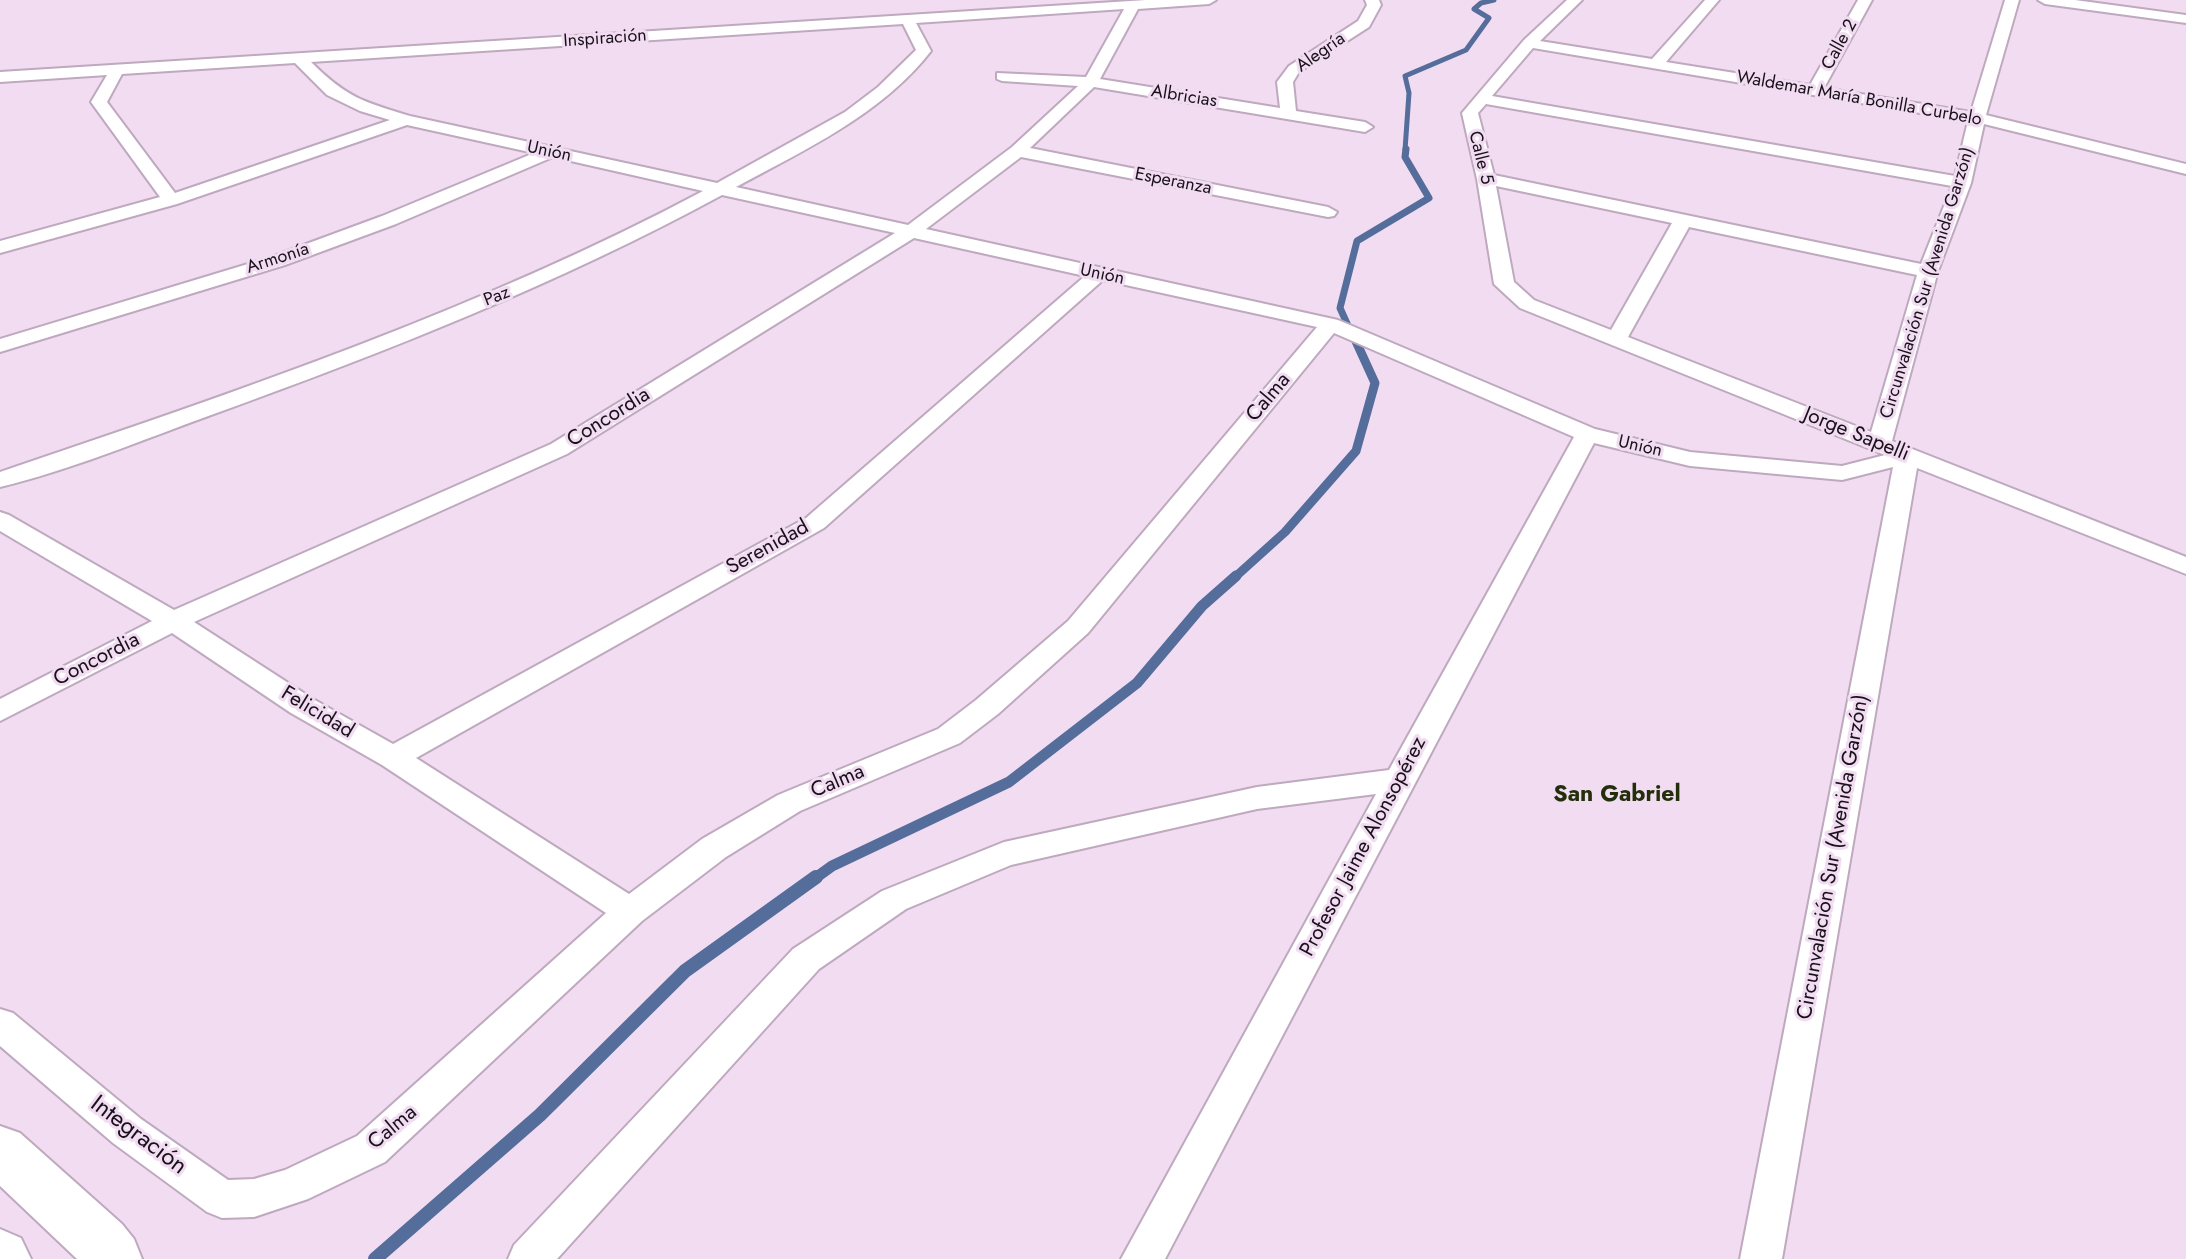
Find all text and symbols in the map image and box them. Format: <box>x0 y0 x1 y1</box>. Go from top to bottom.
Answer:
street label: Calle 2 <box>1817 16 1863 74</box>
street label: Inspiración <box>563 25 647 53</box>
street label: Alegría <box>1292 28 1350 78</box>
street label: Waldemar María Bonilla Curbelo <box>1735 67 1983 131</box>
street label: Albricias <box>1150 81 1218 113</box>
street label: Calle 5 <box>1463 129 1497 187</box>
street label: Unión <box>525 137 573 167</box>
street label: Circunvalación Sur (Avenida Garzón) <box>1876 145 1980 421</box>
street label: Esperanza <box>1133 164 1213 200</box>
street label: Armonía <box>244 239 312 279</box>
street label: Unión <box>1078 260 1126 290</box>
street label: Paz <box>481 282 513 312</box>
street label: Calma <box>1241 369 1297 427</box>
street label: Concordia <box>563 383 655 453</box>
street label: Jorge Sapelli <box>1799 402 1913 468</box>
street label: Unión <box>1616 431 1664 463</box>
street label: Serenidad <box>722 515 814 581</box>
street label: Concordia <box>50 628 144 692</box>
street label: Felicidad <box>276 681 358 745</box>
street label: Circunvalación Sur (Avenida Garzón) <box>1793 692 1875 1022</box>
street label: Profesor Jaime Alonsopérez <box>1295 733 1433 961</box>
street label: Calma <box>807 760 869 804</box>
district label: San Gabriel <box>1553 781 1681 809</box>
street label: Integración <box>84 1090 192 1182</box>
street label: Calma <box>364 1100 422 1156</box>

